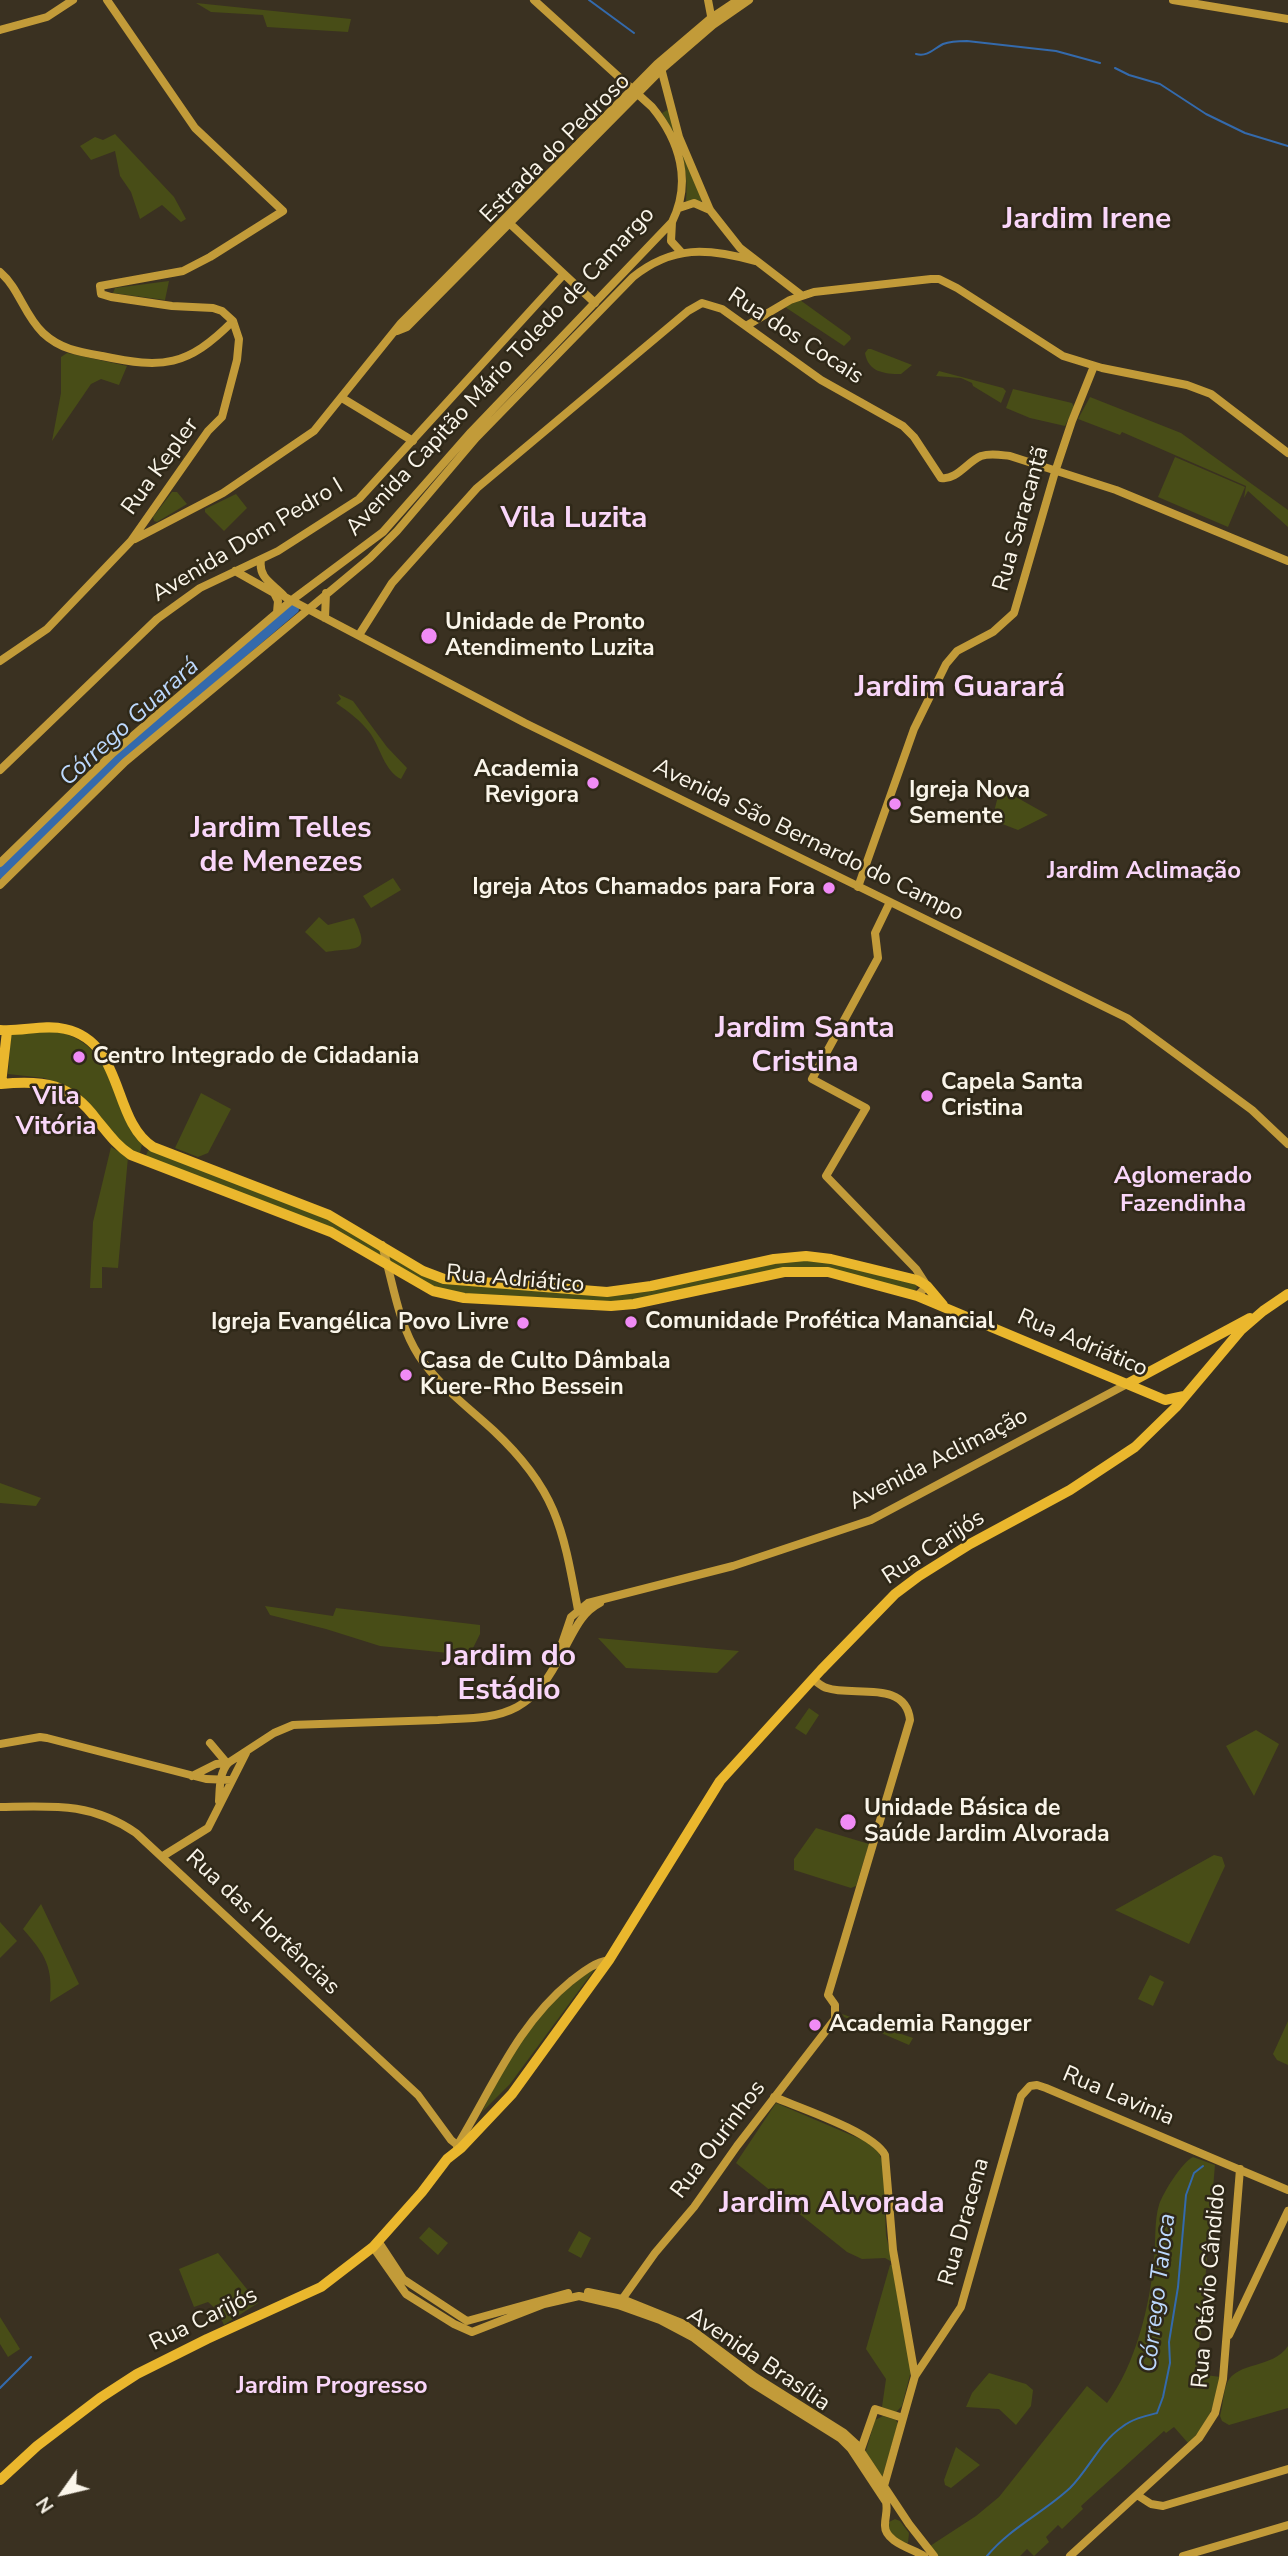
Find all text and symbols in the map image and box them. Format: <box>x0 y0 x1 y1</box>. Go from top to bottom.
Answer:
street label: Estrada do Pedroso <box>475 68 637 230</box>
street label: Avenida Capitão Mário Toledo de Camargo <box>341 202 661 542</box>
district label: Jardim Irene <box>1003 203 1171 239</box>
street label: Rua dos Cocais <box>722 283 868 391</box>
street label: Rua Kepler <box>117 413 205 521</box>
street label: Rua Saracantã <box>988 444 1056 594</box>
street label: Avenida Dom Pedro I <box>148 473 348 609</box>
district label: Vila Luzita <box>501 502 647 538</box>
place label: Unidade de Pronto Atendimento Luzita <box>445 609 655 663</box>
marker: Unidade de Pronto Atendimento Luzita <box>419 626 439 646</box>
water label: Córrego Guarará <box>54 653 206 793</box>
district label: Jardim Guarará <box>855 671 1065 707</box>
street label: Avenida São Bernardo do Campo <box>648 754 968 928</box>
place label: Academia Revigora <box>474 756 579 810</box>
marker: Academia Revigora <box>585 775 601 791</box>
place label: Igreja Nova Semente <box>909 777 1030 831</box>
marker: Igreja Nova Semente <box>887 796 903 812</box>
district label: Jardim Telles de Menezes <box>190 812 372 882</box>
district label: Jardim Aclimação <box>1047 858 1241 886</box>
place label: Igreja Atos Chamados para Fora <box>472 874 815 902</box>
marker: Igreja Atos Chamados para Fora <box>821 880 837 896</box>
district label: Jardim Santa Cristina <box>715 1012 895 1082</box>
place label: Centro Integrado de Cidadania <box>93 1043 419 1071</box>
marker: Centro Integrado de Cidadania <box>71 1049 87 1065</box>
place label: Capela Santa Cristina <box>941 1069 1083 1123</box>
district label: Vila Vitória <box>15 1082 97 1144</box>
marker: Capela Santa Cristina <box>919 1088 935 1104</box>
district label: Aglomerado Fazendinha <box>1114 1163 1252 1219</box>
street label: Rua Adriático <box>445 1260 585 1300</box>
street label: Rua Adriático <box>1013 1304 1151 1384</box>
place label: Comunidade Profética Manancial <box>645 1308 995 1336</box>
place label: Igreja Evangélica Povo Livre <box>211 1309 509 1337</box>
marker: Comunidade Profética Manancial <box>623 1314 639 1330</box>
marker: Igreja Evangélica Povo Livre <box>515 1315 531 1331</box>
place label: Casa de Culto Dâmbala Kuere-Rho Bessein <box>420 1348 671 1402</box>
marker: Casa de Culto Dâmbala Kuere-Rho Bessein <box>398 1367 414 1383</box>
street label: Avenida Aclimação <box>845 1403 1033 1517</box>
street label: Rua Carijós <box>878 1505 990 1591</box>
district label: Jardim do Estádio <box>442 1640 576 1710</box>
place label: Unidade Básica de Saúde Jardim Alvorada <box>864 1795 1110 1849</box>
marker: Unidade Básica de Saúde Jardim Alvorada <box>838 1812 858 1832</box>
street label: Rua das Hortências <box>179 1845 345 2001</box>
place label: Academia Rangger <box>829 2011 1031 2039</box>
marker: Academia Rangger <box>807 2017 823 2033</box>
street label: Rua Lavinia <box>1058 2061 1178 2133</box>
street label: Rua Ourinhos <box>666 2076 772 2204</box>
street label: Rua Dracena <box>934 2155 996 2289</box>
street label: Rua Otávio Cândido <box>1187 2183 1233 2389</box>
district label: Jardim Alvorada <box>719 2187 945 2223</box>
water label: Córrego Taioca <box>1135 2212 1183 2374</box>
street label: Rua Carijós <box>146 2282 262 2358</box>
street label: Avenida Brasília <box>681 2302 835 2418</box>
district label: Jardim Progresso <box>236 2373 428 2401</box>
north arrow <box>28 2458 98 2528</box>
text: N <box>31 2492 60 2518</box>

